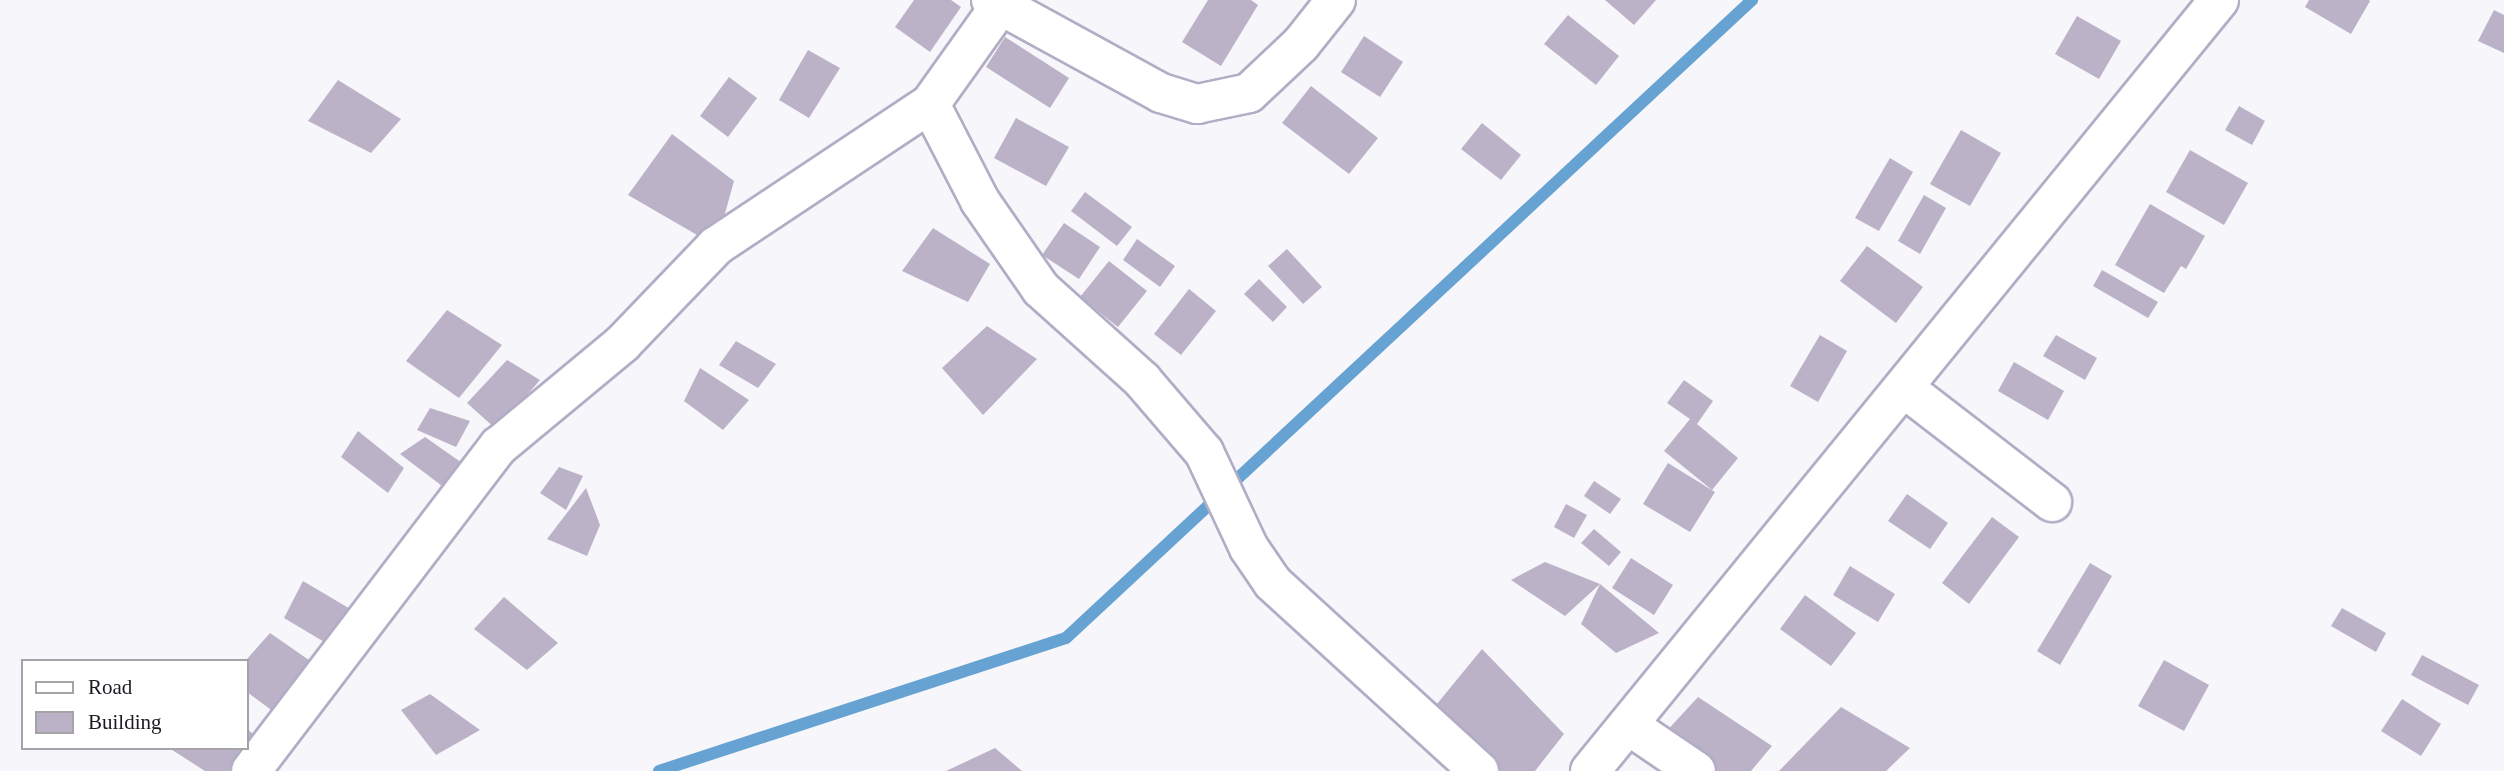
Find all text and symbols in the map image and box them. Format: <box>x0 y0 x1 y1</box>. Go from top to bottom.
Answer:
legend <box>21 659 248 750</box>
text: Road <box>88 675 132 699</box>
text: Building <box>88 710 162 734</box>

